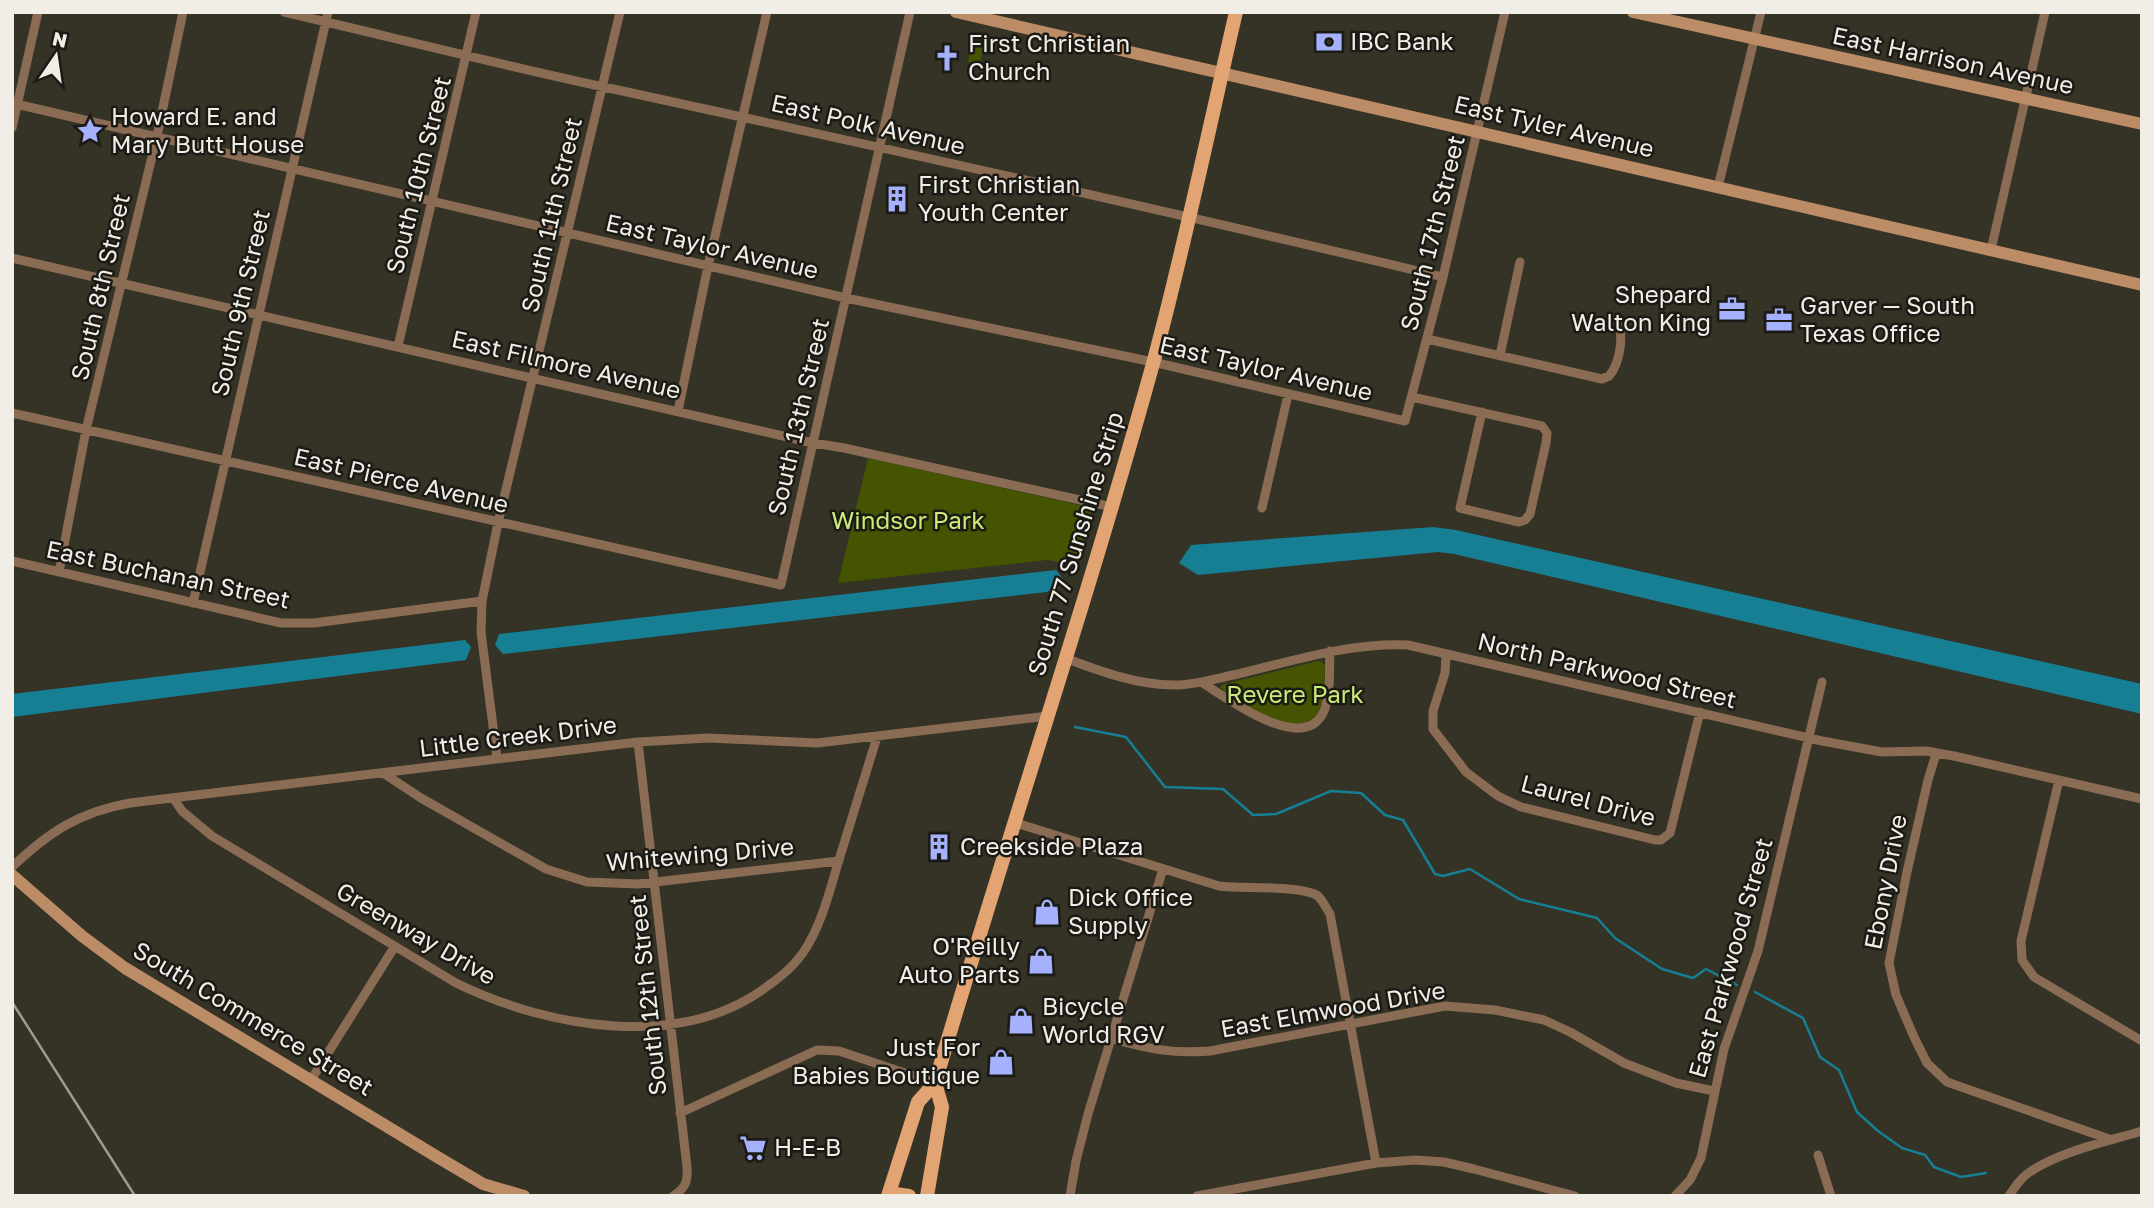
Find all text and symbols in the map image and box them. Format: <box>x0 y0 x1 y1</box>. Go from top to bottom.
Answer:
street label: East Harrison Avenue <box>1830 20 2077 99</box>
north arrow <box>21 21 91 91</box>
text: N <box>50 26 70 52</box>
place label: IBC Bank <box>1350 26 1454 55</box>
bank icon: IBC Bank <box>1314 27 1344 57</box>
place label: First Christian Church <box>968 28 1130 85</box>
church icon: First Christian Church <box>932 43 962 73</box>
street label: South 10th Street <box>379 73 456 276</box>
street label: East Polk Avenue <box>769 87 968 160</box>
street label: East Tyler Avenue <box>1452 88 1657 163</box>
place label: Howard E. and Mary Butt House <box>111 101 304 158</box>
street label: South 11th Street <box>514 114 587 315</box>
place icon: Howard E. and Mary Butt House <box>75 116 105 146</box>
street label: South 17th Street <box>1393 132 1470 333</box>
place label: First Christian Youth Center <box>918 169 1080 226</box>
building icon: First Christian Youth Center <box>882 184 912 214</box>
street label: South 8th Street <box>64 191 135 383</box>
street label: South 9th Street <box>204 207 275 399</box>
street label: East Taylor Avenue <box>603 207 822 284</box>
place label: Shepard Walton King <box>1571 279 1711 336</box>
place label: Garver — South Texas Office <box>1800 290 1975 347</box>
office icon: Shepard Walton King <box>1717 294 1747 324</box>
office icon: Garver — South Texas Office <box>1764 305 1794 335</box>
street label: South 13th Street <box>761 315 834 518</box>
street label: East Filmore Avenue <box>449 323 684 404</box>
street label: East Taylor Avenue <box>1157 329 1376 406</box>
street label: South 77 Sunshine Strip <box>1021 408 1129 679</box>
street label: East Pierce Avenue <box>291 441 511 518</box>
park label: Windsor Park <box>831 505 985 534</box>
street label: East Buchanan Street <box>44 534 293 614</box>
street label: North Parkwood Street <box>1475 626 1740 713</box>
park label: Revere Park <box>1226 679 1364 708</box>
street label: Little Creek Drive <box>417 709 618 762</box>
street label: Laurel Drive <box>1518 768 1659 831</box>
street label: Ebony Drive <box>1857 812 1912 952</box>
street label: Whitewing Drive <box>605 831 795 876</box>
place label: Creekside Plaza <box>960 831 1143 860</box>
building icon: Creekside Plaza <box>924 832 954 862</box>
street label: East Parkwood Street <box>1681 834 1778 1081</box>
street label: Greenway Drive <box>332 875 502 990</box>
place label: Dick Office Supply <box>1068 882 1193 939</box>
street label: South 12th Street <box>622 893 671 1097</box>
shop icon: Dick Office Supply <box>1032 897 1062 927</box>
place label: O'Reilly Auto Parts <box>899 931 1020 988</box>
street label: South Commerce Street <box>128 934 379 1101</box>
shop icon: O'Reilly Auto Parts <box>1026 946 1056 976</box>
street label: East Elmwood Drive <box>1218 974 1447 1043</box>
place label: Bicycle World RGV <box>1042 991 1165 1048</box>
shop icon: Bicycle World RGV <box>1006 1006 1036 1036</box>
place label: Just For Babies Boutique <box>792 1032 980 1089</box>
shop icon: Just For Babies Boutique <box>986 1047 1016 1077</box>
place label: H-E-B <box>774 1132 841 1161</box>
supermarket icon: H-E-B <box>738 1133 768 1163</box>

